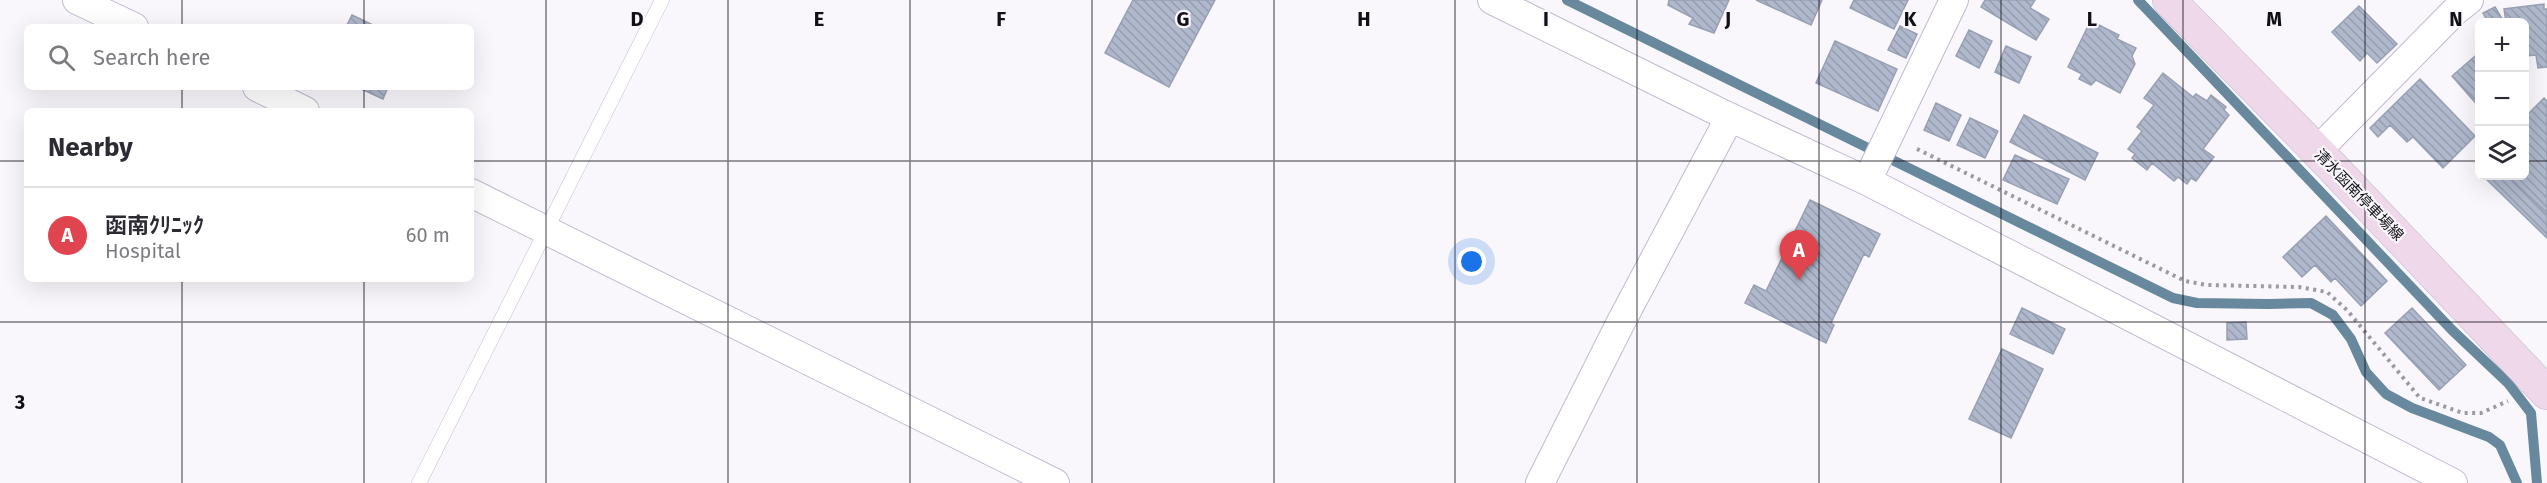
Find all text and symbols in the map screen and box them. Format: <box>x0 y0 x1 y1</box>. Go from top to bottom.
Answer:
text: D <box>630 7 644 31</box>
text: E <box>814 7 824 31</box>
text: F <box>996 7 1006 31</box>
text: G <box>1177 7 1189 31</box>
text: H <box>1357 7 1371 31</box>
text: I <box>1543 7 1549 31</box>
text: J <box>1724 7 1731 31</box>
text: K <box>1904 7 1917 31</box>
text: L <box>2087 7 2097 31</box>
text: M <box>2266 7 2282 31</box>
text: N <box>2449 7 2463 31</box>
map controls <box>2475 18 2529 180</box>
button: + <box>2475 18 2529 72</box>
search box <box>24 24 474 90</box>
icon: search <box>45 41 78 74</box>
text: Search here <box>93 44 211 71</box>
button: − <box>2475 72 2529 126</box>
button: layers <box>2475 126 2529 180</box>
text: Nearby <box>48 132 133 163</box>
street label: 清水函南停車場線 <box>2311 146 2407 244</box>
text: 函南ｸﾘﾆｯｸ <box>105 212 204 239</box>
text: A <box>62 223 73 247</box>
text: 60 m <box>406 223 450 247</box>
pin: A <box>1780 230 1818 280</box>
text: Hospital <box>105 239 181 263</box>
your location <box>1457 247 1486 276</box>
text: 3 <box>14 390 25 414</box>

